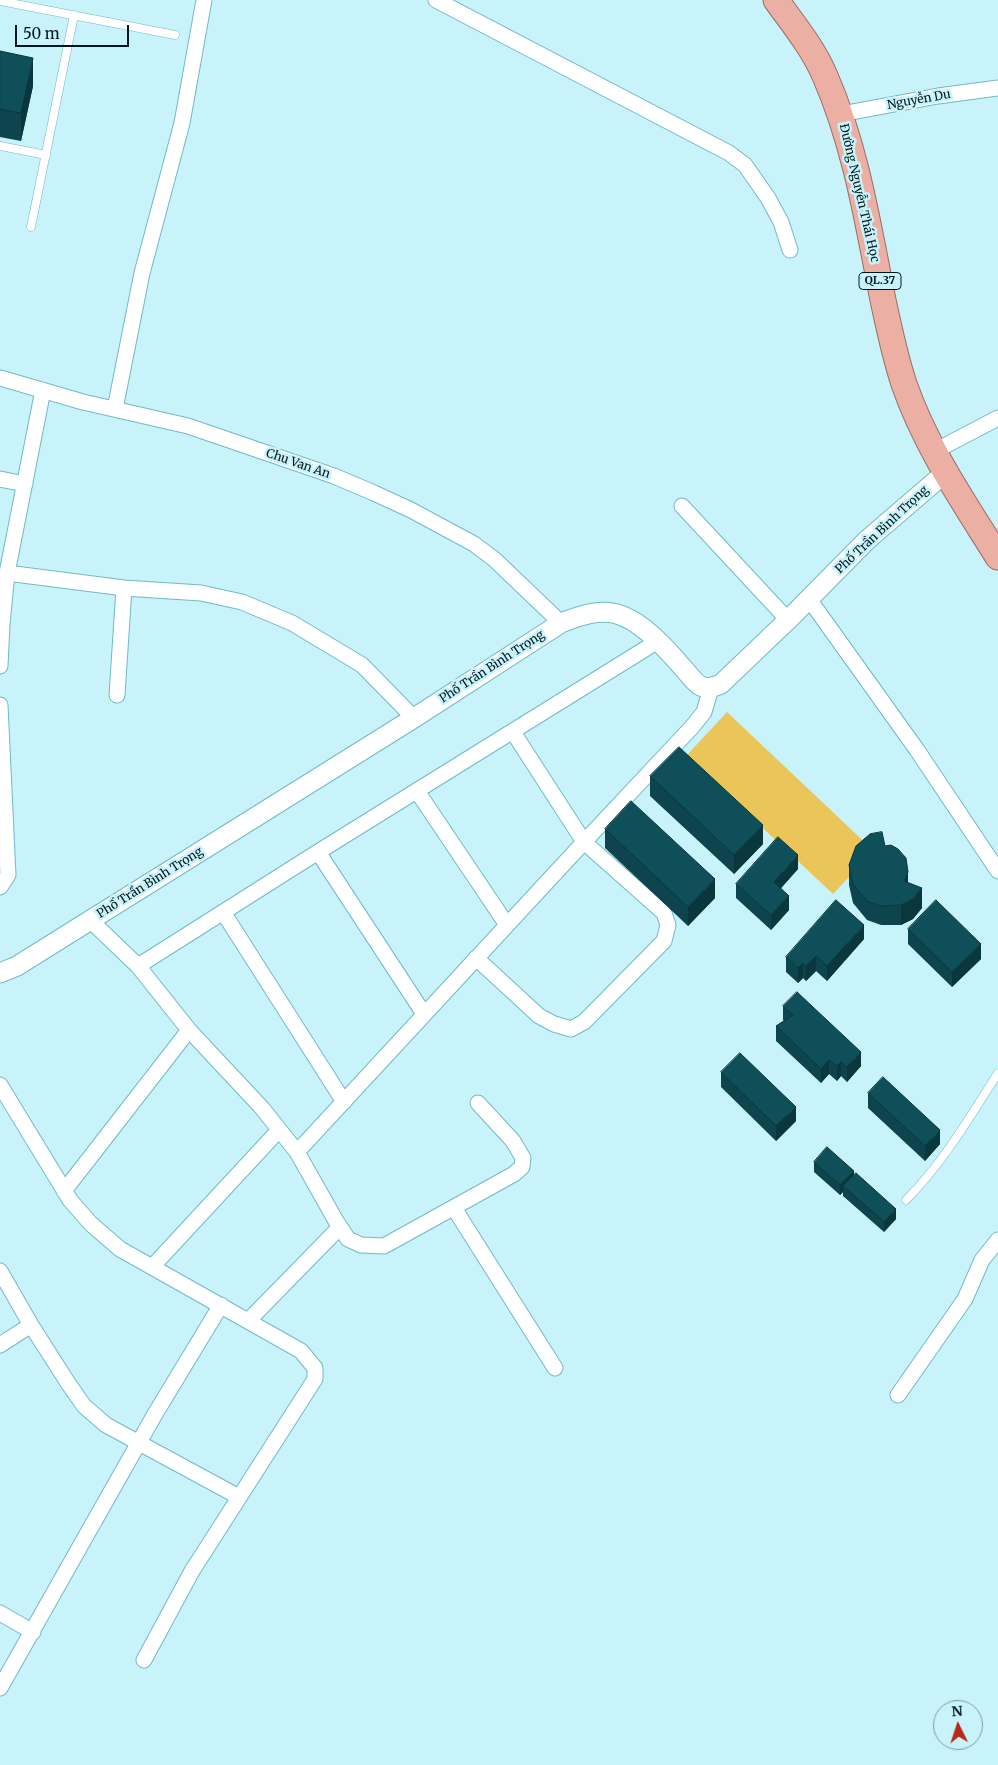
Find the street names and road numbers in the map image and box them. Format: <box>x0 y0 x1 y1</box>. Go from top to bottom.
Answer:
street label: Nguyễn Du <box>886 87 952 113</box>
street label: Đường Nguyễn Thái Học <box>836 122 882 264</box>
road number: QL.37 <box>859 272 901 290</box>
street label: Chu Van An <box>264 446 332 482</box>
street label: Phố Trần Bình Trọng <box>832 483 932 577</box>
street label: Phố Trần Bình Trọng <box>437 628 547 706</box>
street label: Phố Trần Bình Trọng <box>94 845 206 921</box>

